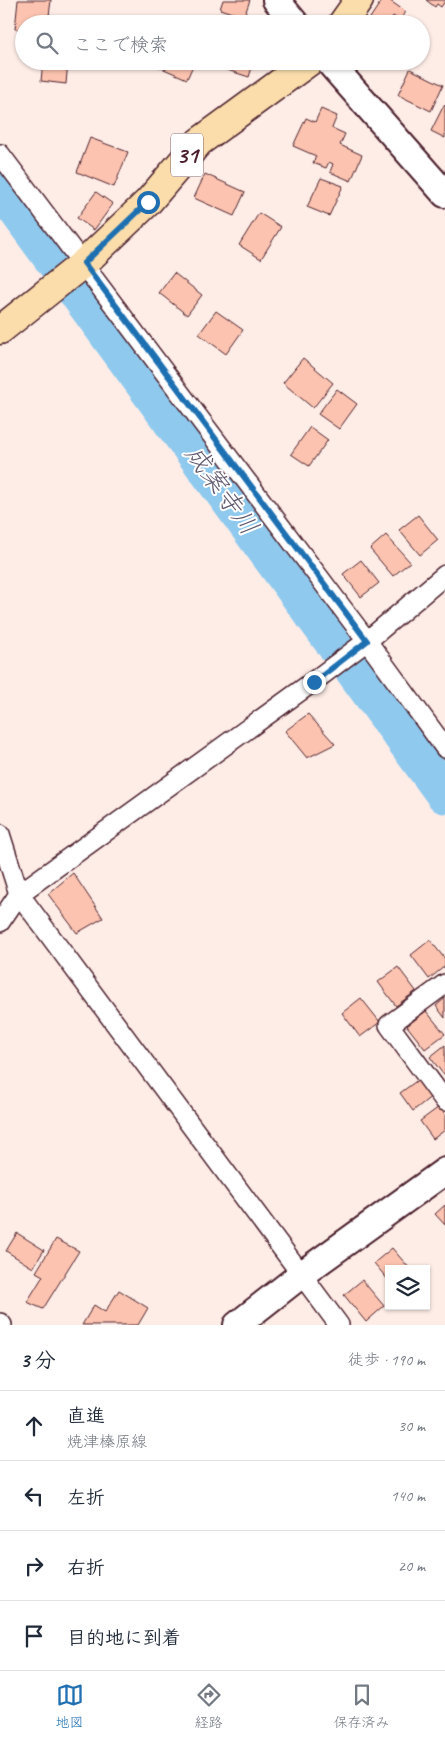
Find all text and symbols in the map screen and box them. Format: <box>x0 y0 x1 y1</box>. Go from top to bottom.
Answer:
search box <box>15 15 430 70</box>
icon: search <box>33 29 61 57</box>
text: ここで検索 <box>73 33 168 57</box>
road number: 31 <box>171 134 203 176</box>
route start <box>137 191 160 214</box>
water label: 成案寺川 <box>178 438 266 542</box>
route end <box>303 671 326 694</box>
map controls <box>385 1265 430 1310</box>
button: layers <box>385 1265 430 1310</box>
text: 3 分 <box>20 1347 56 1373</box>
text: 徒歩 · 190 m <box>348 1350 425 1370</box>
text: 直進 <box>67 1404 105 1428</box>
icon: ahead <box>20 1412 48 1440</box>
text: 30 m <box>398 1416 425 1436</box>
text: 焼津榛原線 <box>67 1432 147 1452</box>
icon: left <box>20 1482 48 1510</box>
text: 左折 <box>67 1486 105 1510</box>
text: 140 m <box>391 1486 425 1506</box>
icon: right <box>20 1552 48 1580</box>
text: 右折 <box>67 1556 105 1580</box>
text: 20 m <box>398 1556 425 1576</box>
icon: arrive <box>20 1622 48 1650</box>
text: 目的地に到着 <box>67 1626 181 1650</box>
tab: 地図 <box>56 1681 84 1731</box>
tab: 経路 <box>195 1681 223 1731</box>
tab: 保存済み <box>334 1681 390 1731</box>

